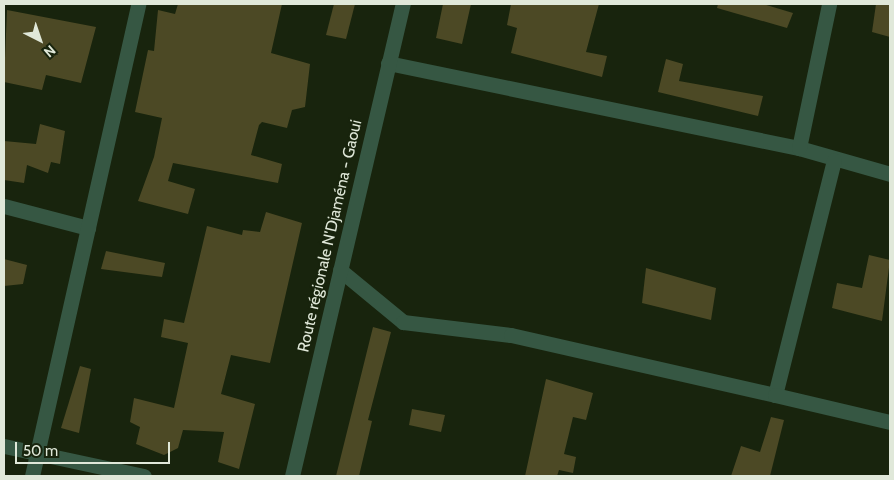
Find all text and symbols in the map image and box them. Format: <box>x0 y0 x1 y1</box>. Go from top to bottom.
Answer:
north arrow <box>15 15 65 65</box>
text: N <box>40 41 59 61</box>
street label: Route régionale N'Djaména - Gaoui <box>294 118 366 354</box>
scale bar <box>18 432 172 464</box>
text: 50 m <box>23 442 58 460</box>

